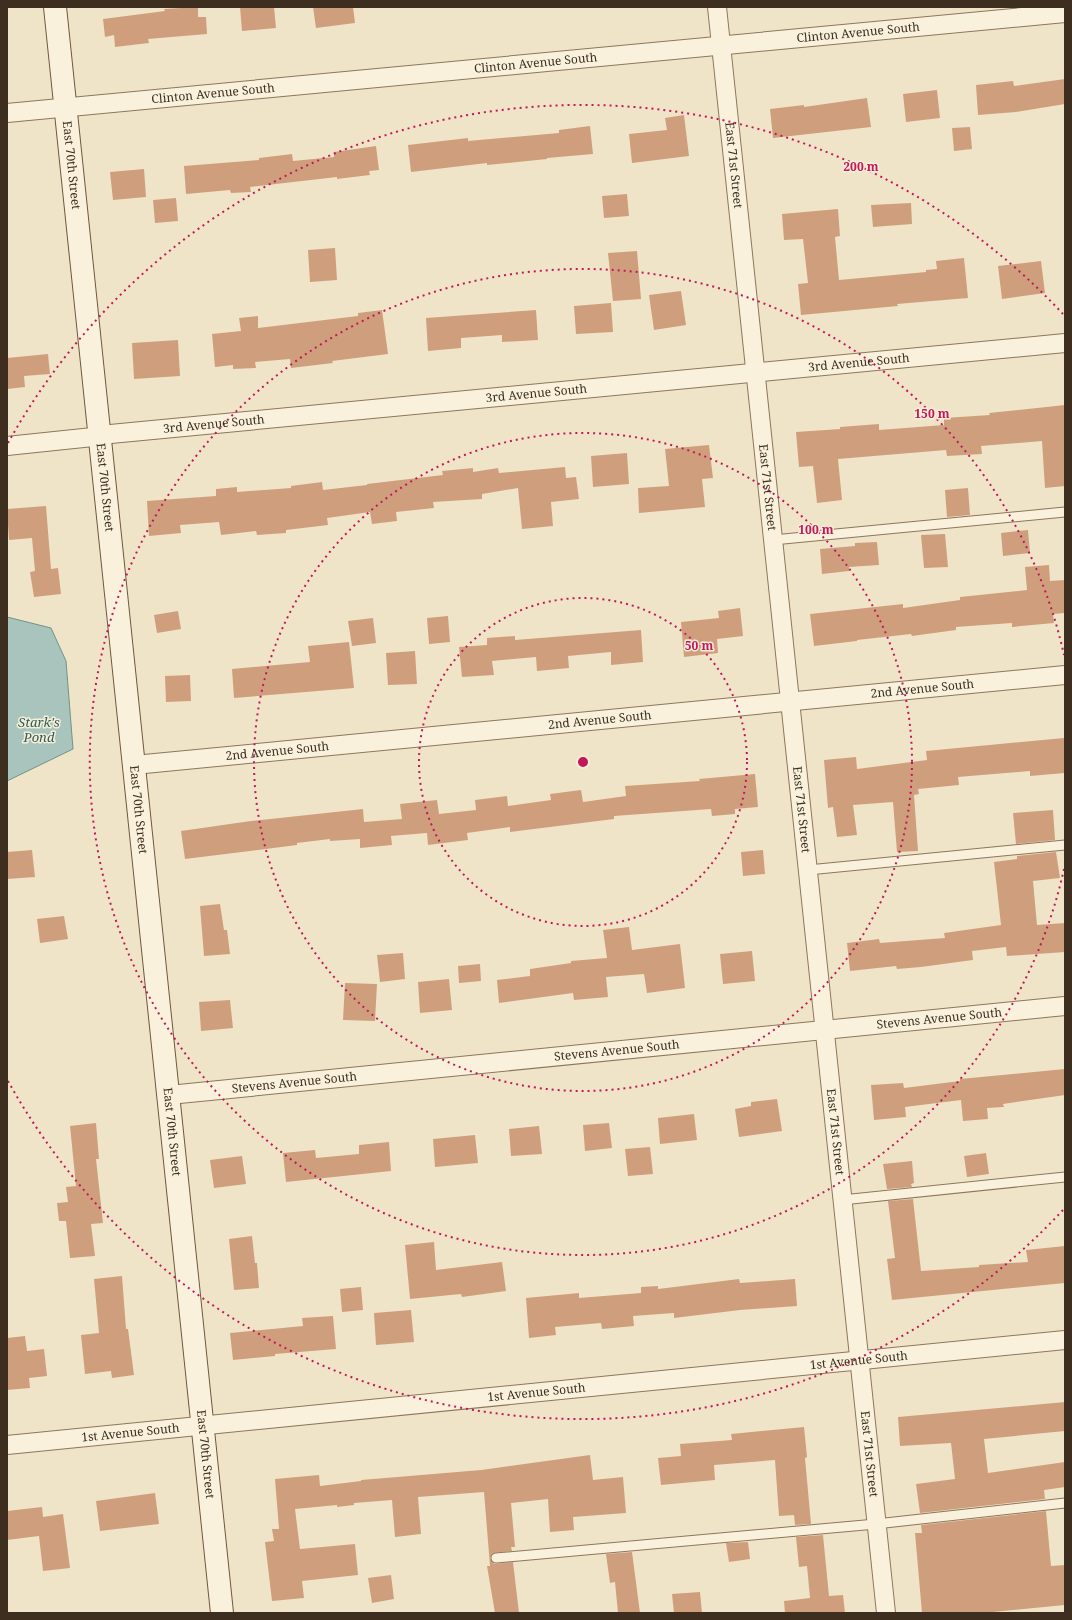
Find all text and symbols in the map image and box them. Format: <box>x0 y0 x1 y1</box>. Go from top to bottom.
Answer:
street label: Clinton Avenue South <box>796 18 921 46</box>
street label: Clinton Avenue South <box>473 48 598 77</box>
street label: Clinton Avenue South <box>151 79 276 107</box>
street label: East 70th Street <box>59 120 85 210</box>
street label: East 71st Street <box>721 121 747 209</box>
text: 200 m <box>843 158 879 175</box>
street label: 3rd Avenue South <box>807 349 911 375</box>
street label: 3rd Avenue South <box>485 380 588 406</box>
text: 150 m <box>914 405 950 422</box>
street label: 3rd Avenue South <box>162 410 266 437</box>
street label: East 70th Street <box>92 442 119 532</box>
street label: East 71st Street <box>755 443 781 531</box>
text: 100 m <box>798 521 834 538</box>
text: 50 m <box>685 637 713 654</box>
street label: 2nd Avenue South <box>870 675 975 702</box>
street label: 2nd Avenue South <box>547 706 653 733</box>
water label: Stark's Pond <box>18 713 60 746</box>
street label: 2nd Avenue South <box>225 737 330 764</box>
centre of rings <box>576 755 590 769</box>
street label: East 70th Street <box>126 765 152 855</box>
street label: East 71st Street <box>789 765 815 854</box>
street label: Stevens Avenue South <box>876 1003 1003 1033</box>
street label: Stevens Avenue South <box>553 1035 681 1065</box>
street label: Stevens Avenue South <box>231 1067 358 1097</box>
street label: East 70th Street <box>159 1087 186 1177</box>
street label: East 71st Street <box>823 1088 849 1176</box>
street label: 1st Avenue South <box>809 1347 909 1373</box>
street label: 1st Avenue South <box>487 1379 587 1405</box>
street label: East 70th Street <box>193 1409 219 1499</box>
street label: East 71st Street <box>857 1410 883 1498</box>
street label: 1st Avenue South <box>80 1419 181 1446</box>

